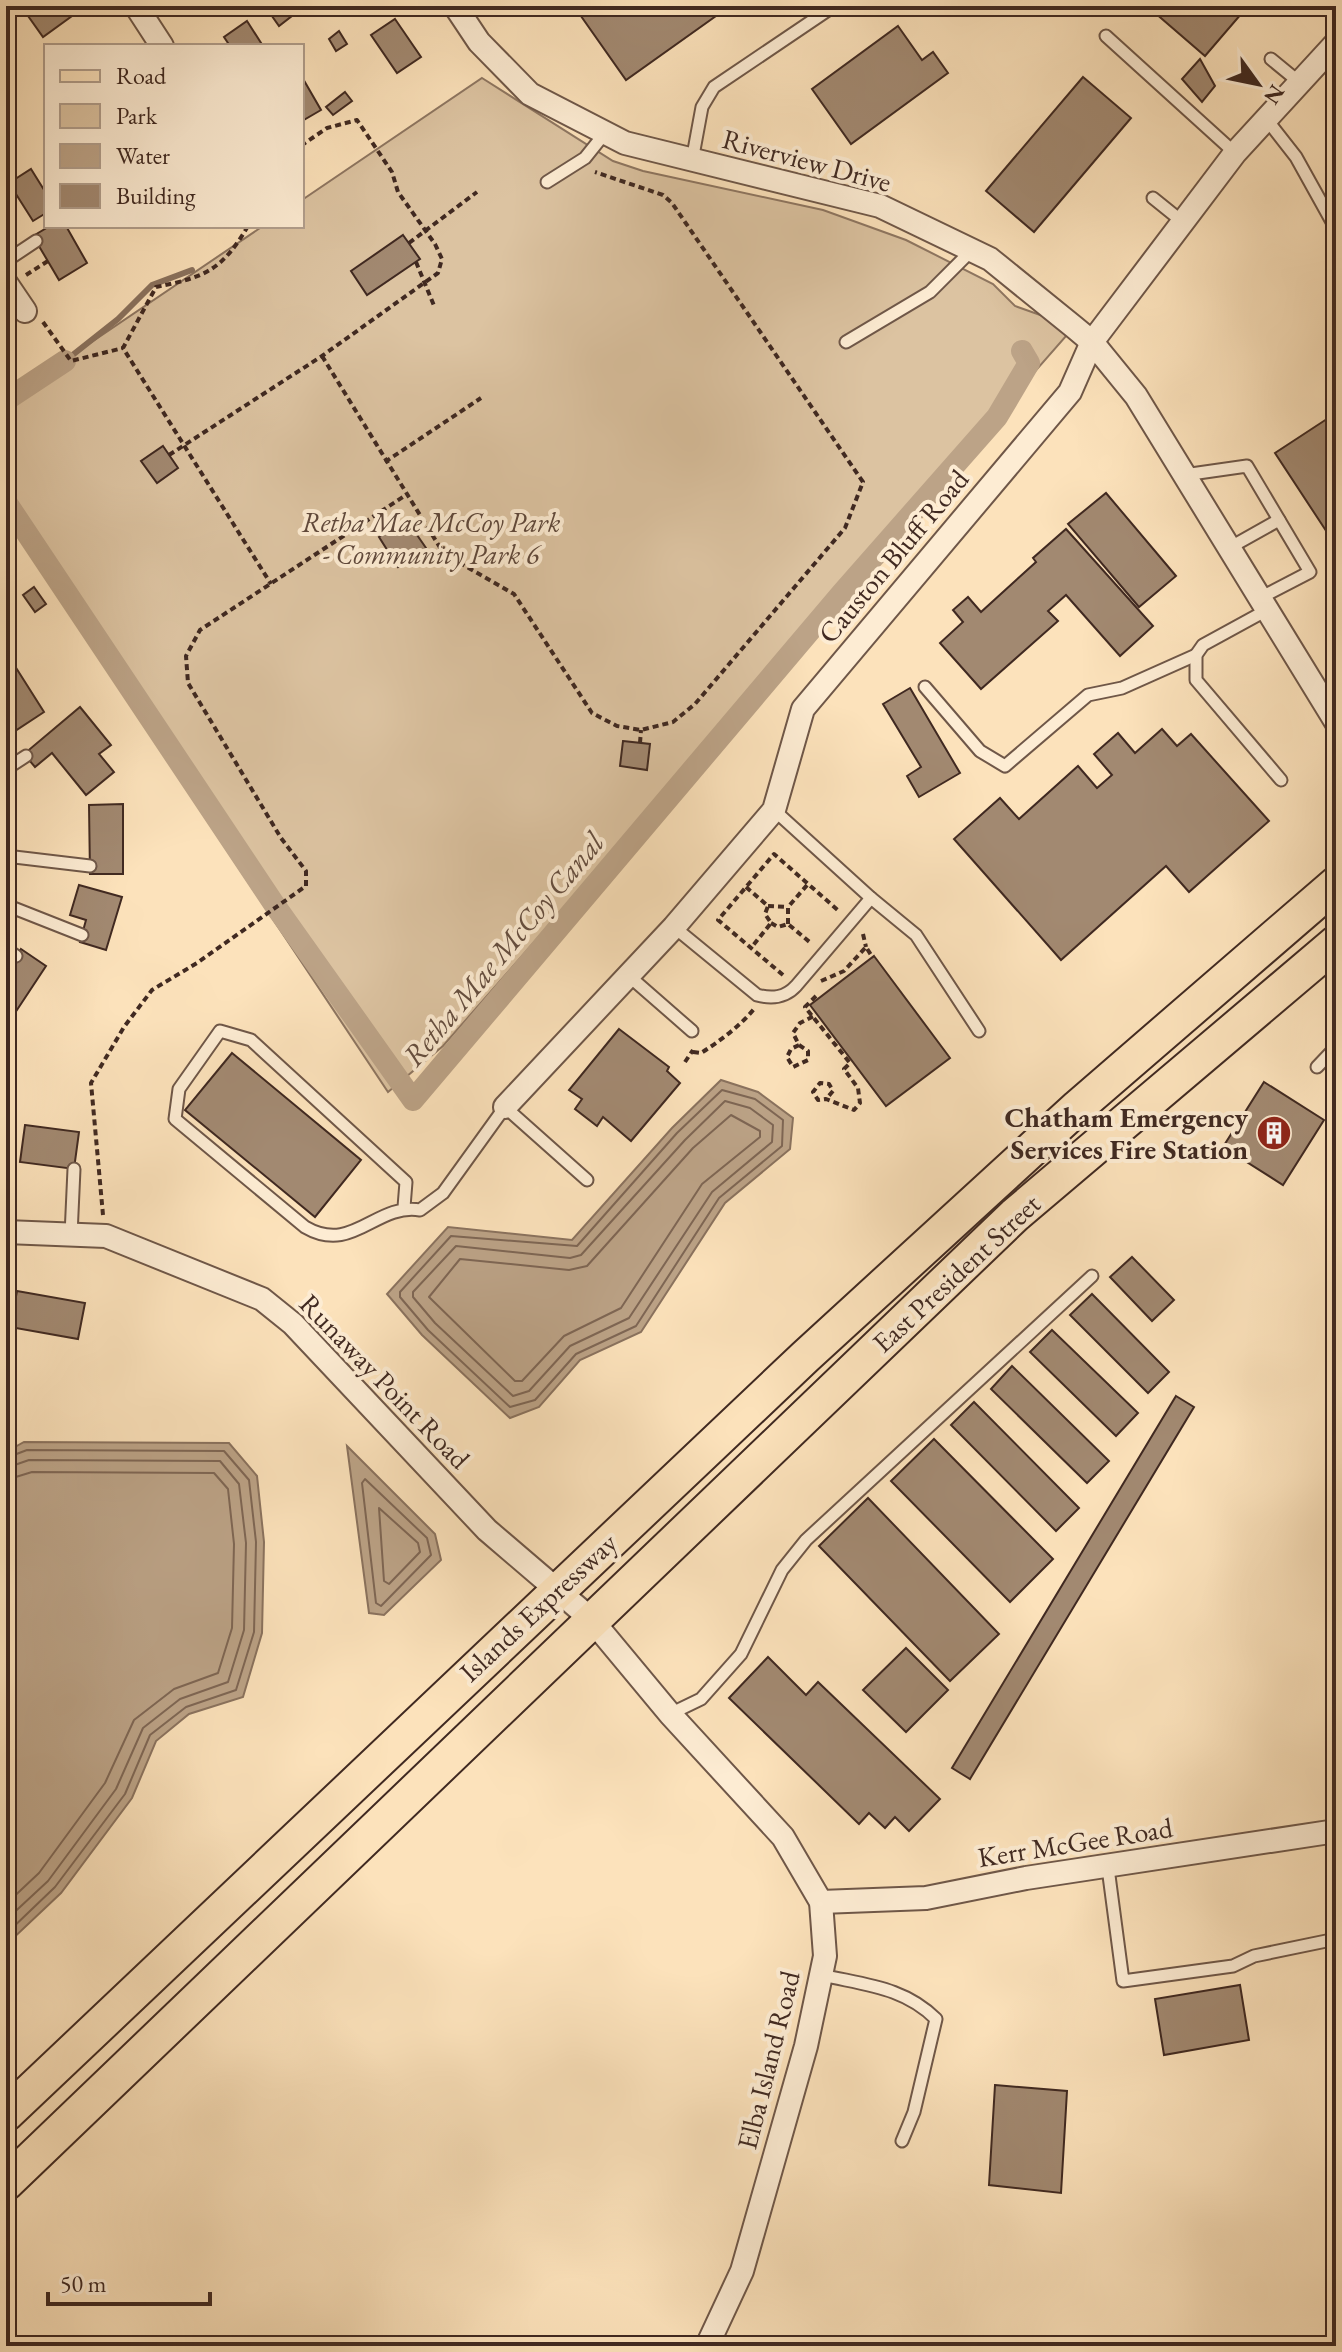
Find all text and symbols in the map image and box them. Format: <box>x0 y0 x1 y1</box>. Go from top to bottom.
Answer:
legend <box>44 44 304 228</box>
north arrow <box>1218 44 1298 124</box>
text: Road <box>116 60 167 91</box>
text: N <box>1257 79 1291 110</box>
text: Park <box>116 100 158 131</box>
street label: Riverview Drive <box>719 120 895 200</box>
text: Water <box>116 140 170 171</box>
text: Building <box>116 180 196 211</box>
street label: Causton Bluff Road <box>810 461 977 650</box>
park label: Retha Mae McCoy Park - Community Park 6 <box>302 504 561 572</box>
water label: Retha Mae McCoy Canal <box>393 823 613 1074</box>
place label: Chatham Emergency Services Fire Station <box>1004 1099 1249 1167</box>
building icon: Chatham Emergency Services Fire Station <box>1255 1114 1293 1152</box>
street label: East President Street <box>864 1186 1048 1360</box>
street label: Runaway Point Road <box>292 1286 478 1477</box>
street label: Islands Expressway <box>452 1524 625 1689</box>
street label: Kerr McGee Road <box>975 1809 1176 1875</box>
street label: Elba Island Road <box>728 1966 808 2153</box>
scale bar <box>48 2256 210 2306</box>
text: 50 m <box>60 2268 107 2299</box>

